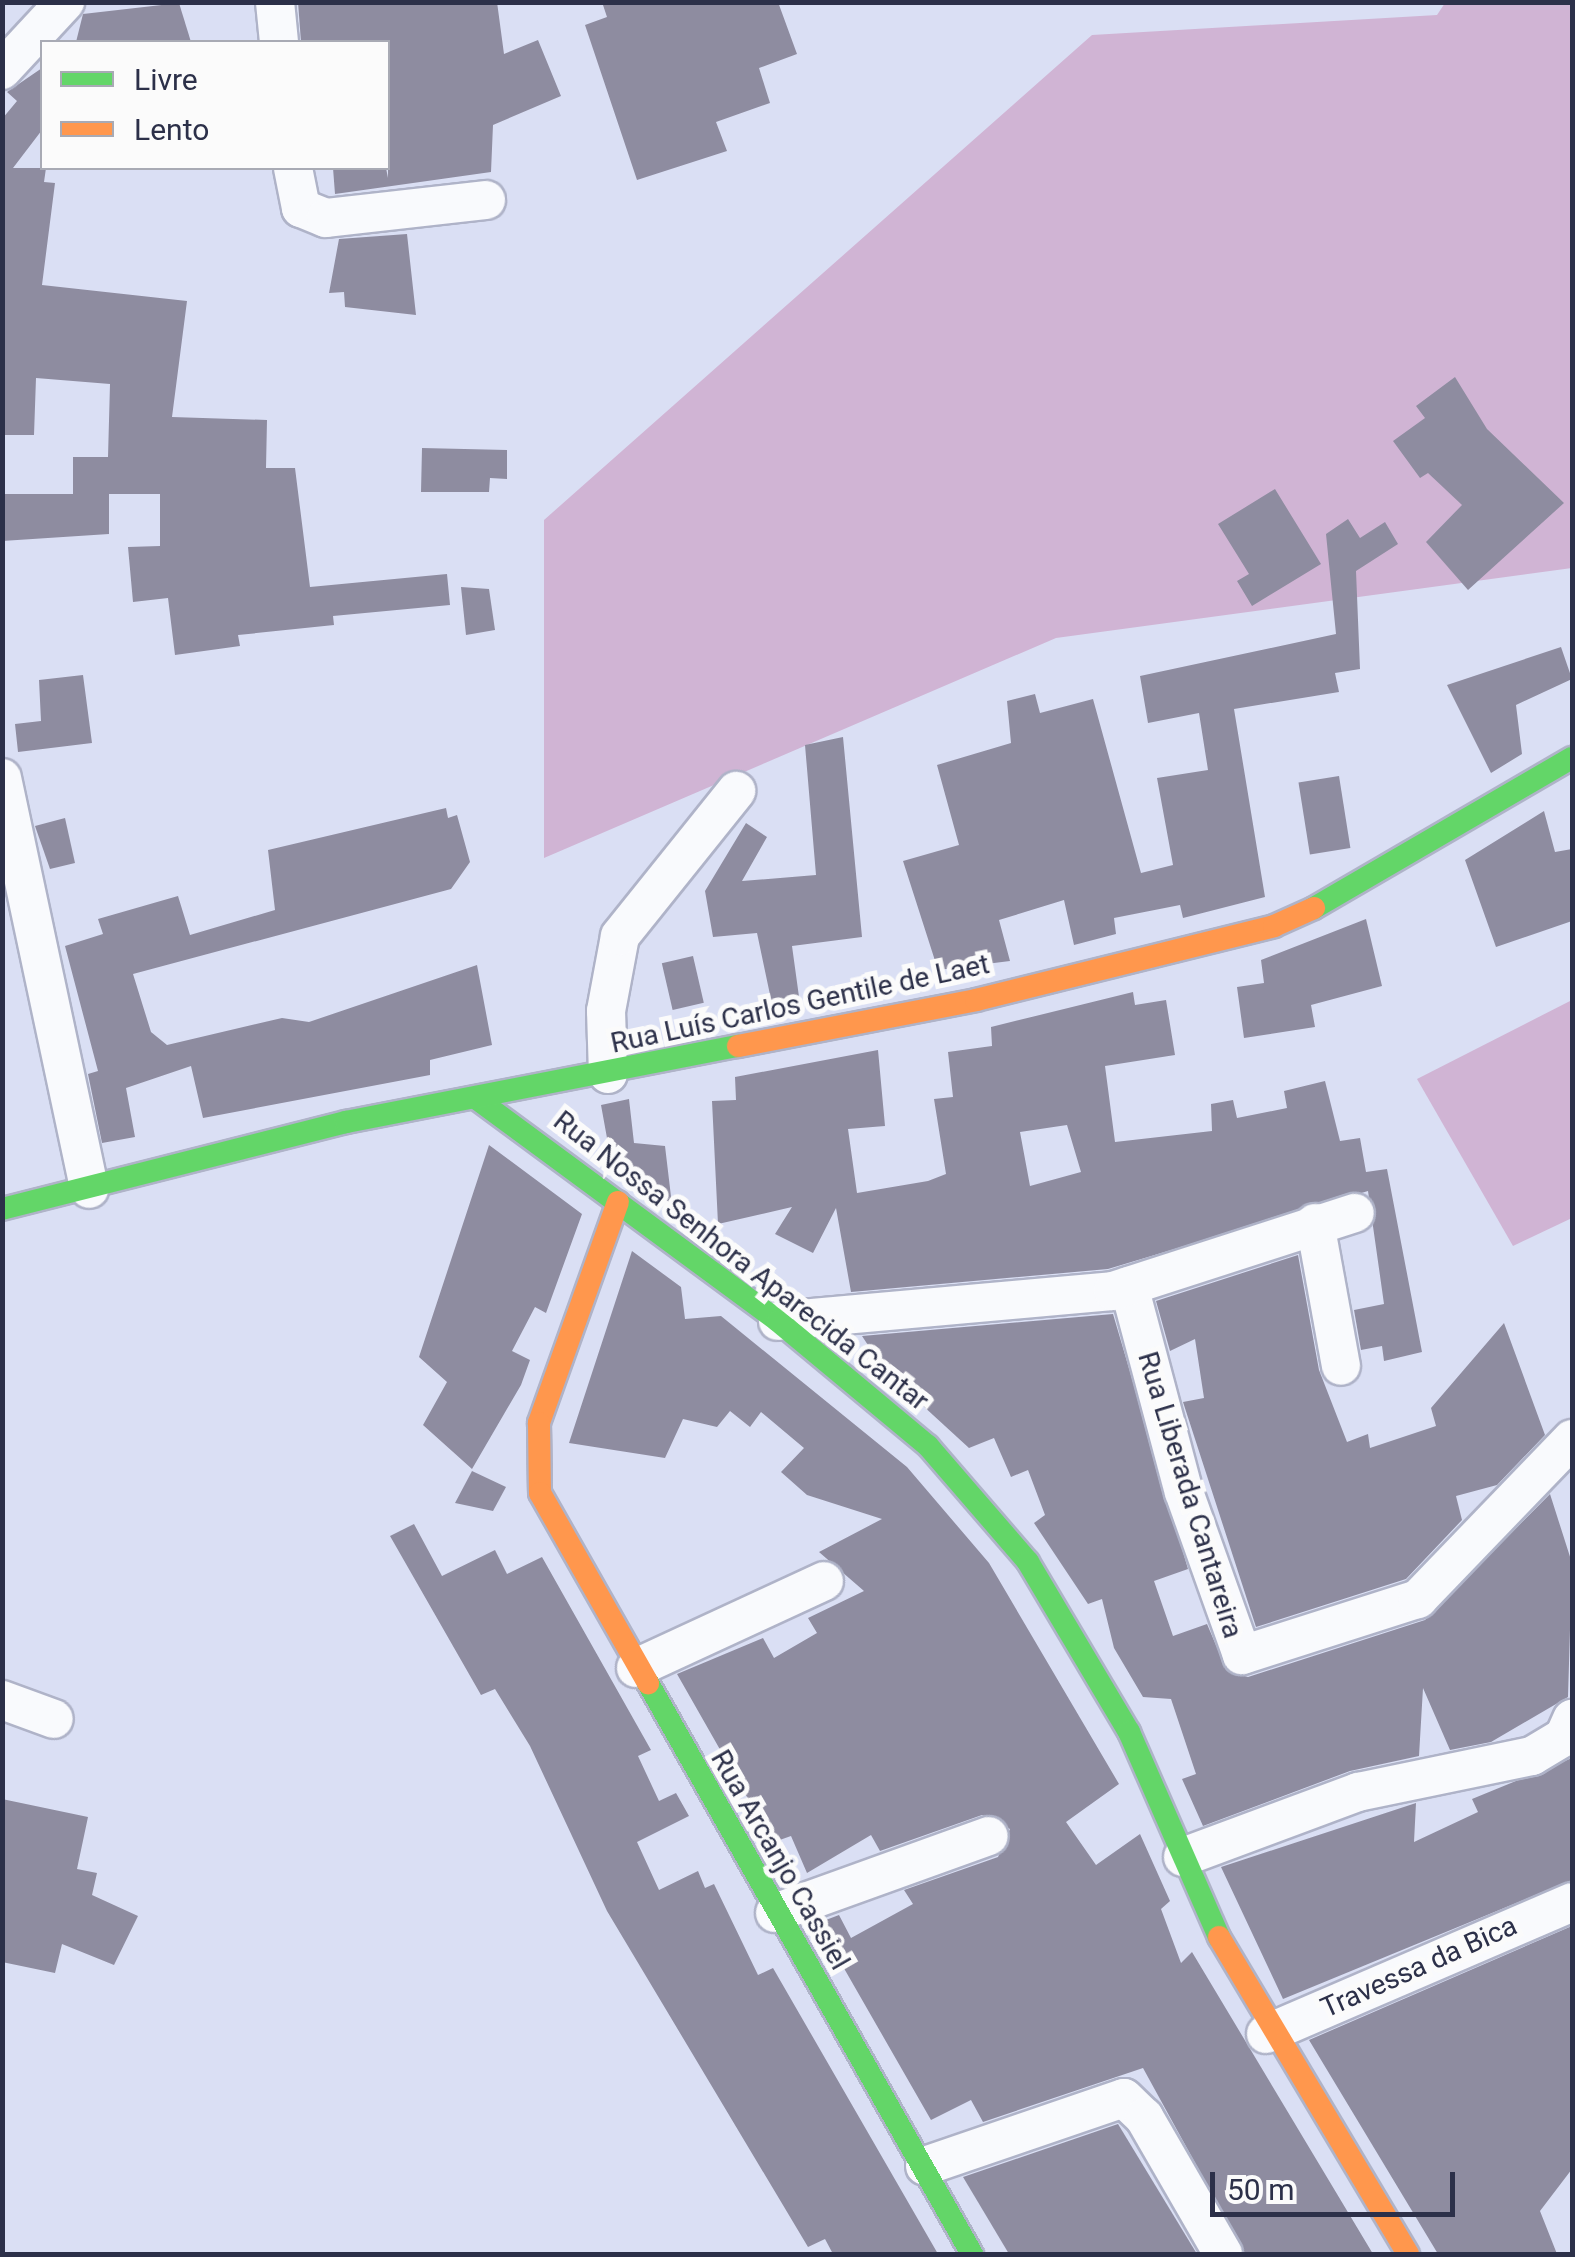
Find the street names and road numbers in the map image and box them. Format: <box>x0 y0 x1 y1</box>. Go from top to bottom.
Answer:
street label: Rua Luís Carlos Gentile de Laet <box>608 947 992 1061</box>
street label: Rua Nossa Senhora Aparecida Cantar <box>547 1104 935 1418</box>
street label: Rua Liberada Cantareira <box>1130 1348 1250 1642</box>
street label: Rua Arcanjo Cassiel <box>703 1744 857 1976</box>
street label: Travessa da Bica <box>1316 1909 1522 2025</box>

